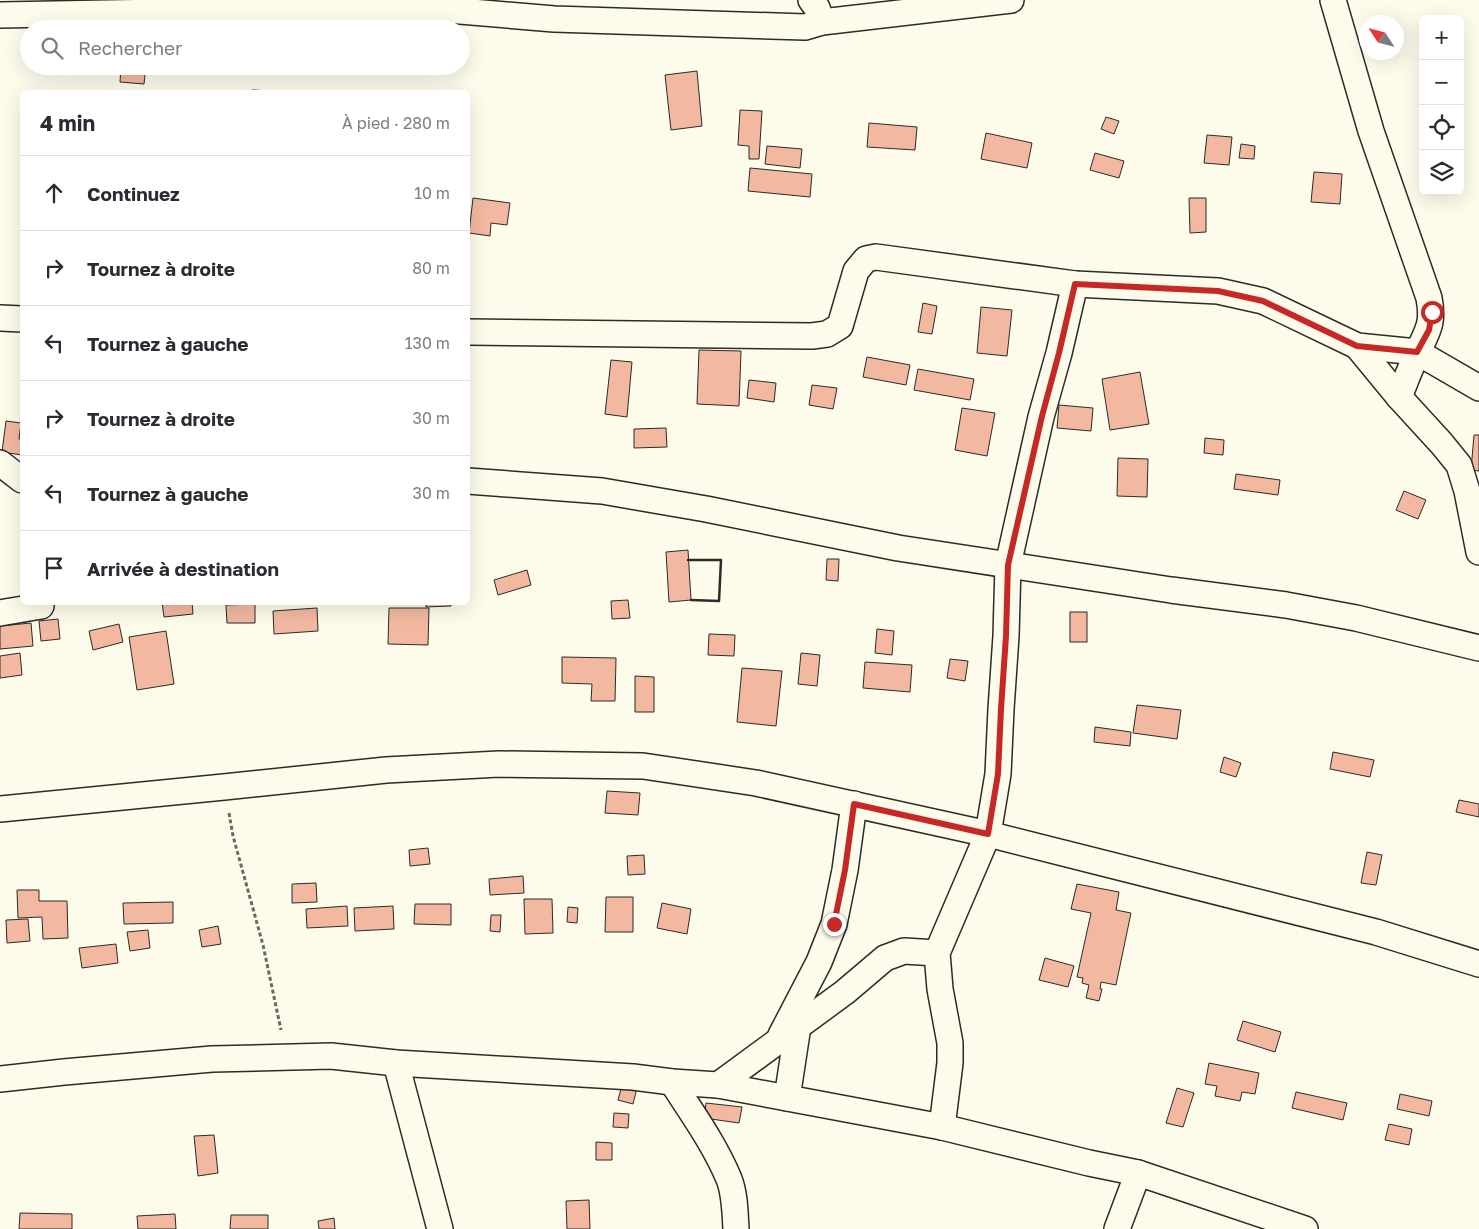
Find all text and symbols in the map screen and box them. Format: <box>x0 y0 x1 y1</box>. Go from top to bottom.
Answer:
north arrow <box>1359 15 1404 60</box>
map controls <box>1419 15 1464 195</box>
button: + <box>1419 15 1464 60</box>
search box <box>20 20 470 75</box>
icon: search <box>38 34 66 62</box>
text: Rechercher <box>78 36 183 59</box>
button: − <box>1419 60 1464 105</box>
button: locate <box>1419 105 1464 150</box>
text: 4 min <box>40 110 95 136</box>
text: À pied · 280 m <box>342 113 450 133</box>
button: layers <box>1419 150 1464 195</box>
icon: ahead <box>40 179 68 207</box>
text: Continuez <box>87 182 180 205</box>
text: 10 m <box>414 183 450 203</box>
icon: right <box>40 254 68 282</box>
text: Tournez à droite <box>87 257 235 280</box>
text: 80 m <box>412 258 450 278</box>
route start <box>1421 301 1444 324</box>
icon: left <box>40 329 68 357</box>
text: Tournez à gauche <box>87 332 248 355</box>
text: 130 m <box>405 333 450 353</box>
icon: right <box>40 404 68 432</box>
text: Tournez à droite <box>87 407 235 430</box>
text: 30 m <box>413 408 450 428</box>
icon: left <box>40 479 68 507</box>
text: Tournez à gauche <box>87 482 248 505</box>
text: 30 m <box>413 483 450 503</box>
icon: arrive <box>40 554 68 582</box>
text: Arrivée à destination <box>87 557 279 580</box>
route end <box>823 913 846 936</box>

